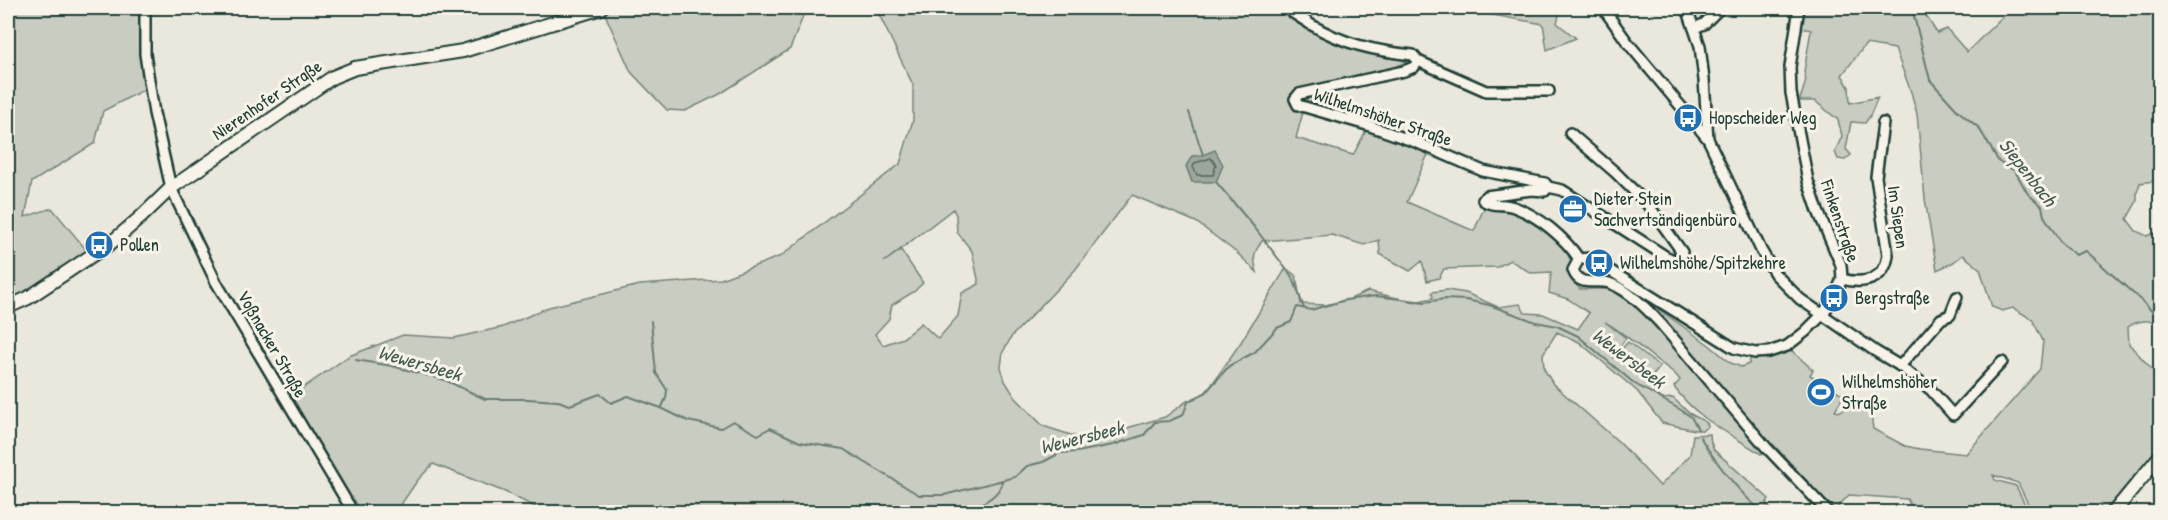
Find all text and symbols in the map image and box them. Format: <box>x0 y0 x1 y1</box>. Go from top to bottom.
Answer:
street label: Nierenhofer Straße <box>207 54 327 146</box>
street label: Wilhelmshöher Straße <box>1311 81 1455 152</box>
bus stop icon: Hopscheider Weg <box>1672 102 1704 134</box>
place label: Hopscheider Weg <box>1709 105 1817 130</box>
water label: Siepenbach <box>1993 132 2064 213</box>
street label: Finkenstraße <box>1814 175 1866 265</box>
street label: Im Siepen <box>1882 184 1915 250</box>
place label: Dieter Stein Sachvertsändigenbüro <box>1594 186 1737 232</box>
office icon: Dieter Stein Sachvertsändigenbüro <box>1557 193 1589 225</box>
bus stop icon: Pollen <box>83 229 115 261</box>
place label: Pollen <box>120 232 159 257</box>
bus stop icon: Wilhelmshöhe/Spitzkehre <box>1583 247 1615 279</box>
place label: Wilhelmshöhe/Spitzkehre <box>1620 250 1786 275</box>
bus stop icon: Bergstraße <box>1818 282 1850 314</box>
place label: Bergstraße <box>1855 285 1930 310</box>
street label: Voßnacker Straße <box>232 286 313 402</box>
water label: Wewersbeek <box>1587 321 1673 395</box>
water label: Wewersbeek <box>375 338 467 388</box>
place label: Wilhelmshöher Straße <box>1842 369 1937 415</box>
sports icon: Wilhelmshöher Straße <box>1805 376 1837 408</box>
water label: Wewersbeek <box>1037 413 1128 460</box>

